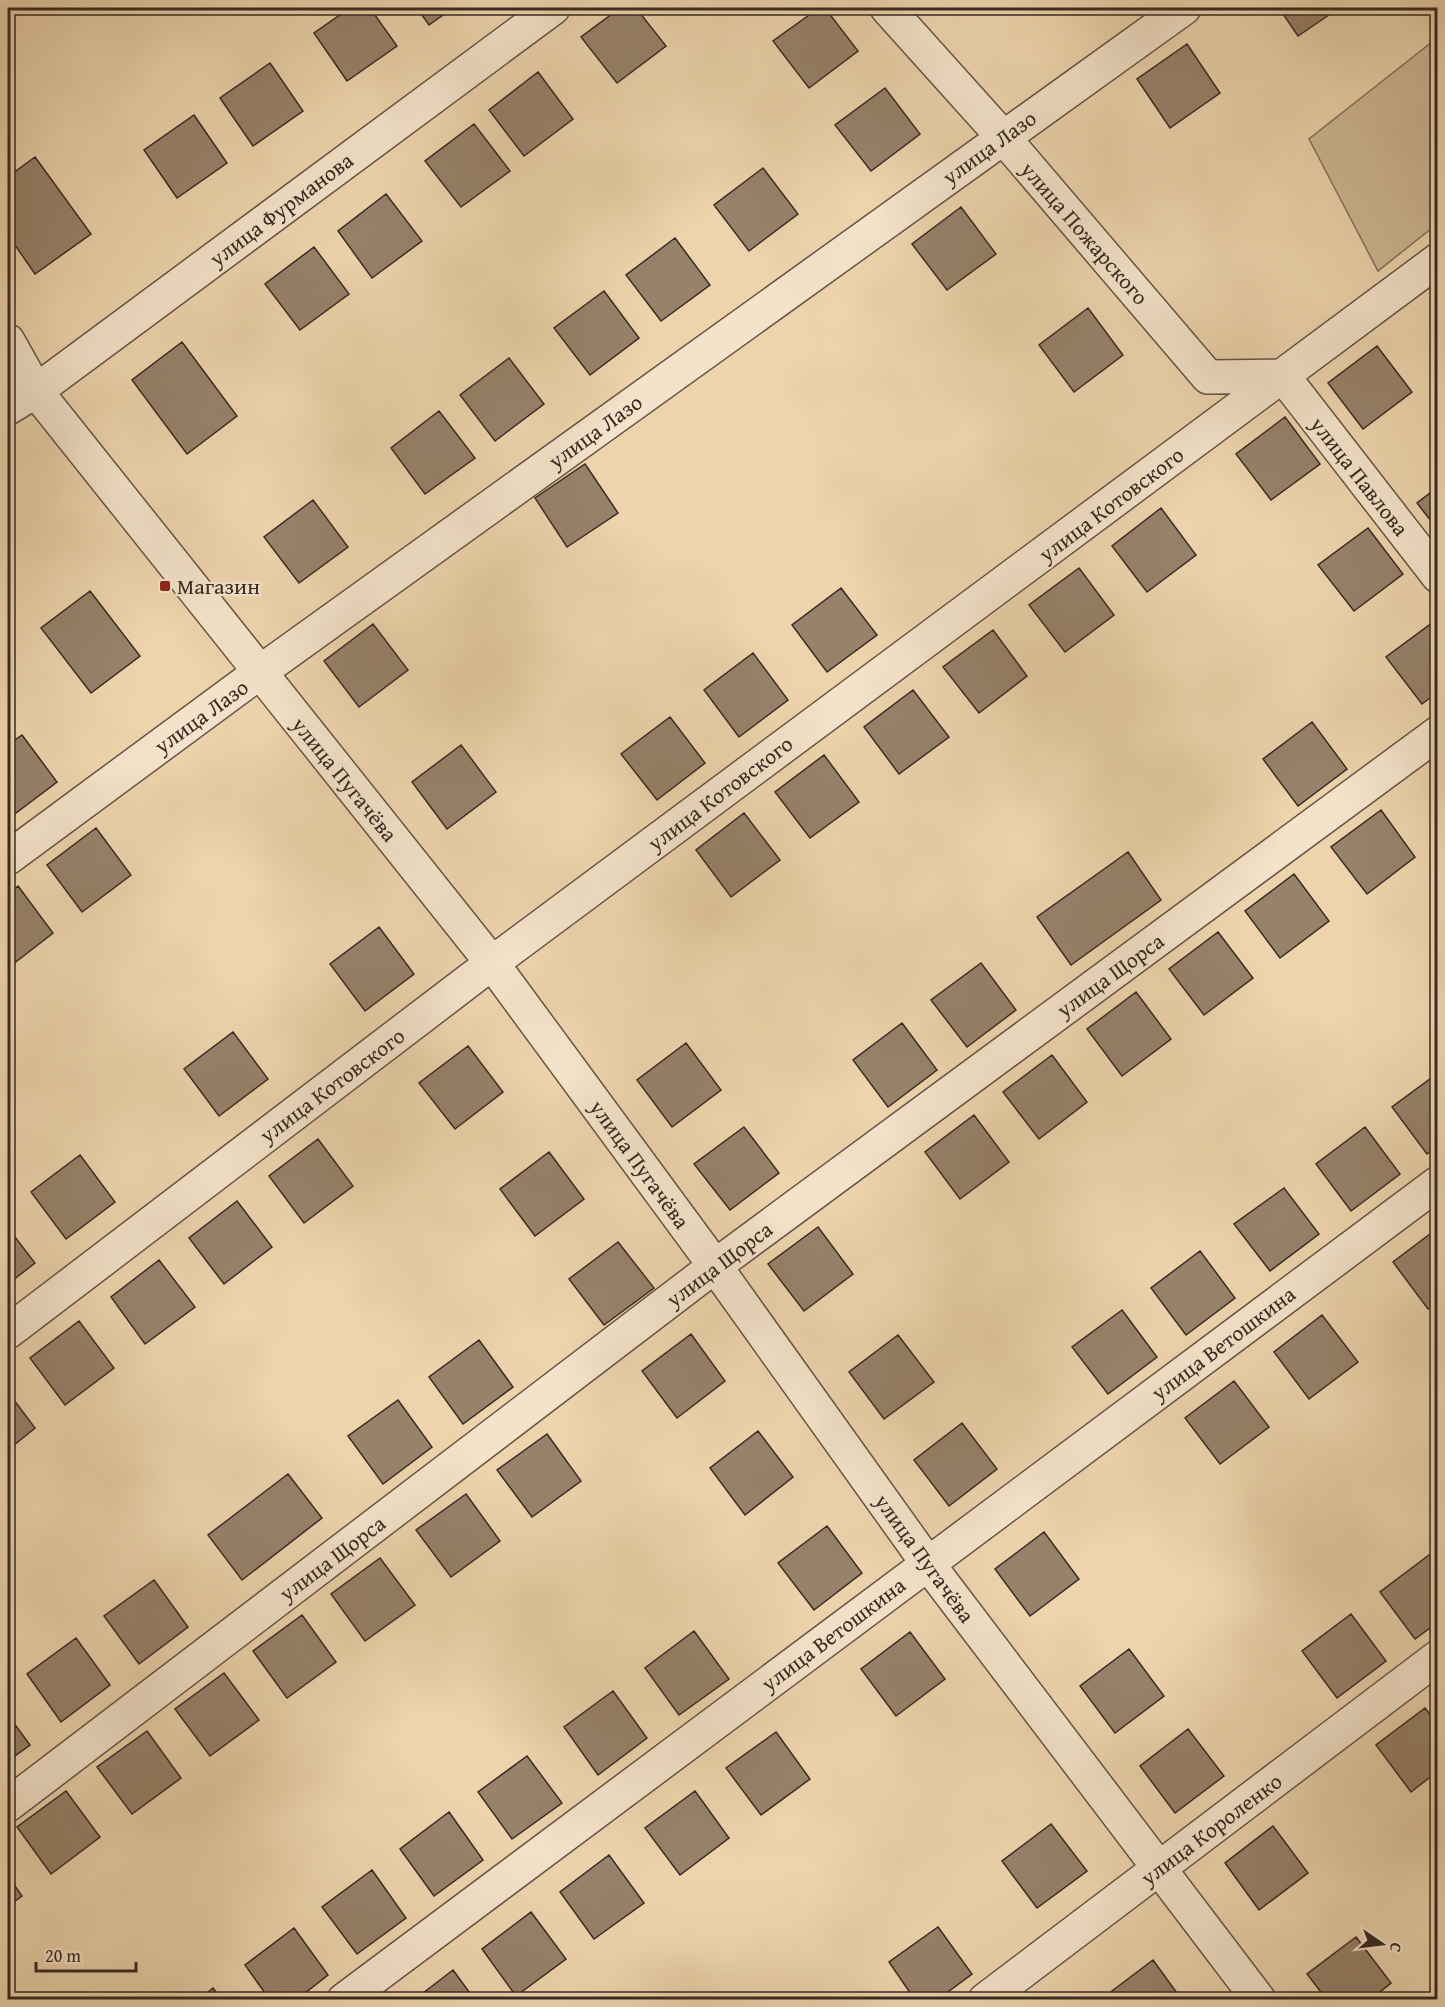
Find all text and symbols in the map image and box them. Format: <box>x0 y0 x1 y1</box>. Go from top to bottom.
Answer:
street label: улица Лазо <box>935 102 1043 193</box>
street label: улица Фурманова <box>201 144 360 274</box>
street label: улица Пожарского <box>1013 153 1156 312</box>
street label: улица Лазо <box>541 386 649 477</box>
street label: улица Павлова <box>1302 409 1417 543</box>
street label: улица Котовского <box>1031 439 1190 570</box>
place label: Магазин <box>177 570 260 602</box>
marker: Магазин <box>158 579 172 593</box>
street label: улица Лазо <box>147 671 255 762</box>
street label: улица Пугачёва <box>284 709 406 849</box>
street label: улица Котовского <box>640 728 799 859</box>
street label: улица Щорса <box>1049 925 1171 1026</box>
street label: улица Котовского <box>252 1020 411 1151</box>
street label: улица Пугачёва <box>582 1092 698 1236</box>
street label: улица Щорса <box>658 1213 779 1315</box>
street label: улица Ветошкина <box>1143 1278 1302 1409</box>
street label: улица Пугачёва <box>867 1486 983 1630</box>
street label: улица Щорса <box>271 1507 392 1609</box>
street label: улица Ветошкина <box>753 1569 912 1700</box>
street label: улица Короленко <box>1133 1765 1289 1894</box>
north arrow <box>1352 1914 1412 1974</box>
scale bar <box>36 1935 136 1973</box>
text: С <box>1384 1940 1409 1955</box>
text: 20 m <box>45 1942 81 1969</box>

